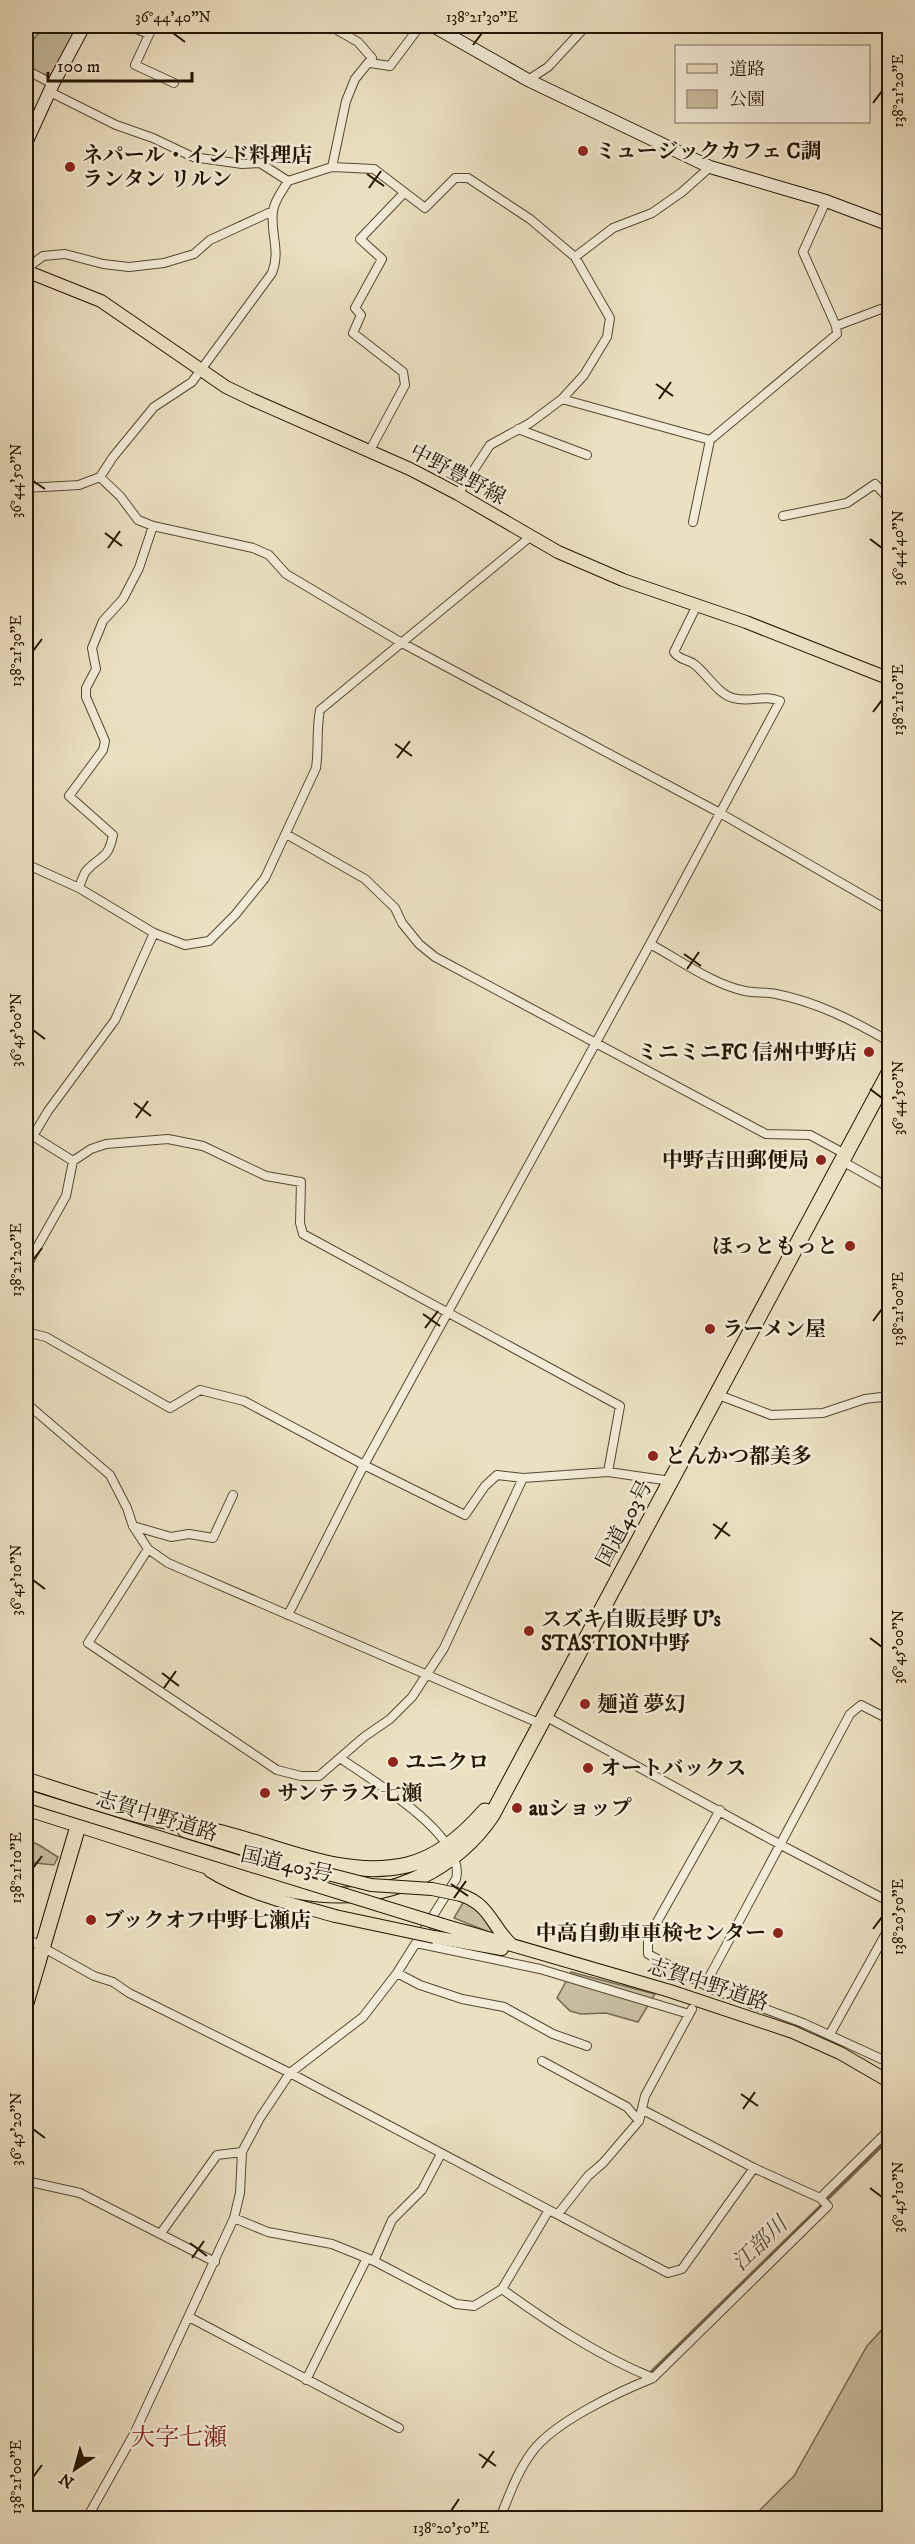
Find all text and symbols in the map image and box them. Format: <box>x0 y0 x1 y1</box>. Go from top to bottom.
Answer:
text: 36°44'40"N <box>135 8 211 27</box>
text: 138°21'30"E <box>446 8 518 27</box>
scale bar <box>48 45 192 83</box>
legend <box>675 45 870 123</box>
text: 138°21'20"E <box>889 54 908 128</box>
text: 100 m <box>57 56 100 78</box>
text: 道路 <box>729 59 765 81</box>
text: 公園 <box>729 89 765 111</box>
place label: ミュージックカフェ C調 <box>595 139 822 165</box>
place label: ネパール・インド料理店 ランタン リルン <box>82 143 312 193</box>
marker: ミュージックカフェ C調 <box>576 144 590 158</box>
marker: ネパール・インド料理店 ランタン リルン <box>63 160 77 174</box>
street label: 中野豊野線 <box>405 439 510 511</box>
text: 36°44'50"N <box>7 444 26 518</box>
text: 36°44'40"N <box>889 510 908 586</box>
text: 138°21'30"E <box>7 615 26 687</box>
text: 138°21'10"E <box>889 664 908 736</box>
text: 36°45'00"N <box>7 993 26 1067</box>
place label: ミニミニFC 信州中野店 <box>637 1040 857 1066</box>
marker: ミニミニFC 信州中野店 <box>862 1045 876 1059</box>
text: 36°44'50"N <box>889 1061 908 1135</box>
place label: 中野吉田郵便局 <box>662 1148 809 1174</box>
marker: 中野吉田郵便局 <box>814 1153 828 1167</box>
text: 138°21'20"E <box>7 1223 26 1297</box>
place label: ほっともっと <box>712 1234 838 1260</box>
marker: ほっともっと <box>843 1239 857 1253</box>
text: 138°21'00"E <box>889 1271 908 1346</box>
place label: ラーメン屋 <box>722 1317 826 1343</box>
marker: ラーメン屋 <box>703 1322 717 1336</box>
place label: とんかつ都美多 <box>665 1444 812 1470</box>
marker: とんかつ都美多 <box>646 1449 660 1463</box>
street label: 国道403号 <box>591 1476 658 1571</box>
text: 36°45'10"N <box>7 1544 26 1616</box>
place label: スズキ自販長野 U's STASTION中野 <box>541 1607 721 1657</box>
text: 36°45'00"N <box>889 1610 908 1684</box>
marker: スズキ自販長野 U's STASTION中野 <box>522 1624 536 1638</box>
place label: 麺道 夢幻 <box>597 1692 686 1718</box>
marker: 麺道 夢幻 <box>578 1697 592 1711</box>
place label: ユニクロ <box>405 1750 489 1776</box>
marker: ユニクロ <box>386 1755 400 1769</box>
place label: オートバックス <box>600 1756 746 1782</box>
marker: オートバックス <box>581 1761 595 1775</box>
place label: サンテラス七瀬 <box>277 1781 422 1807</box>
street label: 志賀中野道路 <box>93 1786 221 1848</box>
marker: サンテラス七瀬 <box>258 1786 272 1800</box>
place label: auショップ <box>529 1796 632 1822</box>
marker: auショップ <box>510 1801 524 1815</box>
text: 138°21'10"E <box>7 1832 26 1904</box>
street label: 国道403号 <box>238 1842 336 1888</box>
text: 138°20'50"E <box>889 1878 908 1955</box>
place label: ブックオフ中野七瀬店 <box>103 1908 311 1934</box>
marker: ブックオフ中野七瀬店 <box>84 1913 98 1927</box>
place label: 中高自動車車検センター <box>536 1921 766 1947</box>
marker: 中高自動車車検センター <box>771 1926 785 1940</box>
street label: 志賀中野道路 <box>644 1953 772 2017</box>
text: 36°45'20"N <box>7 2092 26 2166</box>
text: 36°45'10"N <box>889 2161 908 2233</box>
water label: 江部川 <box>727 2210 795 2277</box>
district label: 大字七瀬 <box>131 2423 227 2453</box>
text: 138°21'00"E <box>7 2439 26 2514</box>
north arrow <box>45 2439 105 2499</box>
text: N <box>56 2468 78 2492</box>
text: 138°20'50"E <box>413 2519 490 2538</box>

